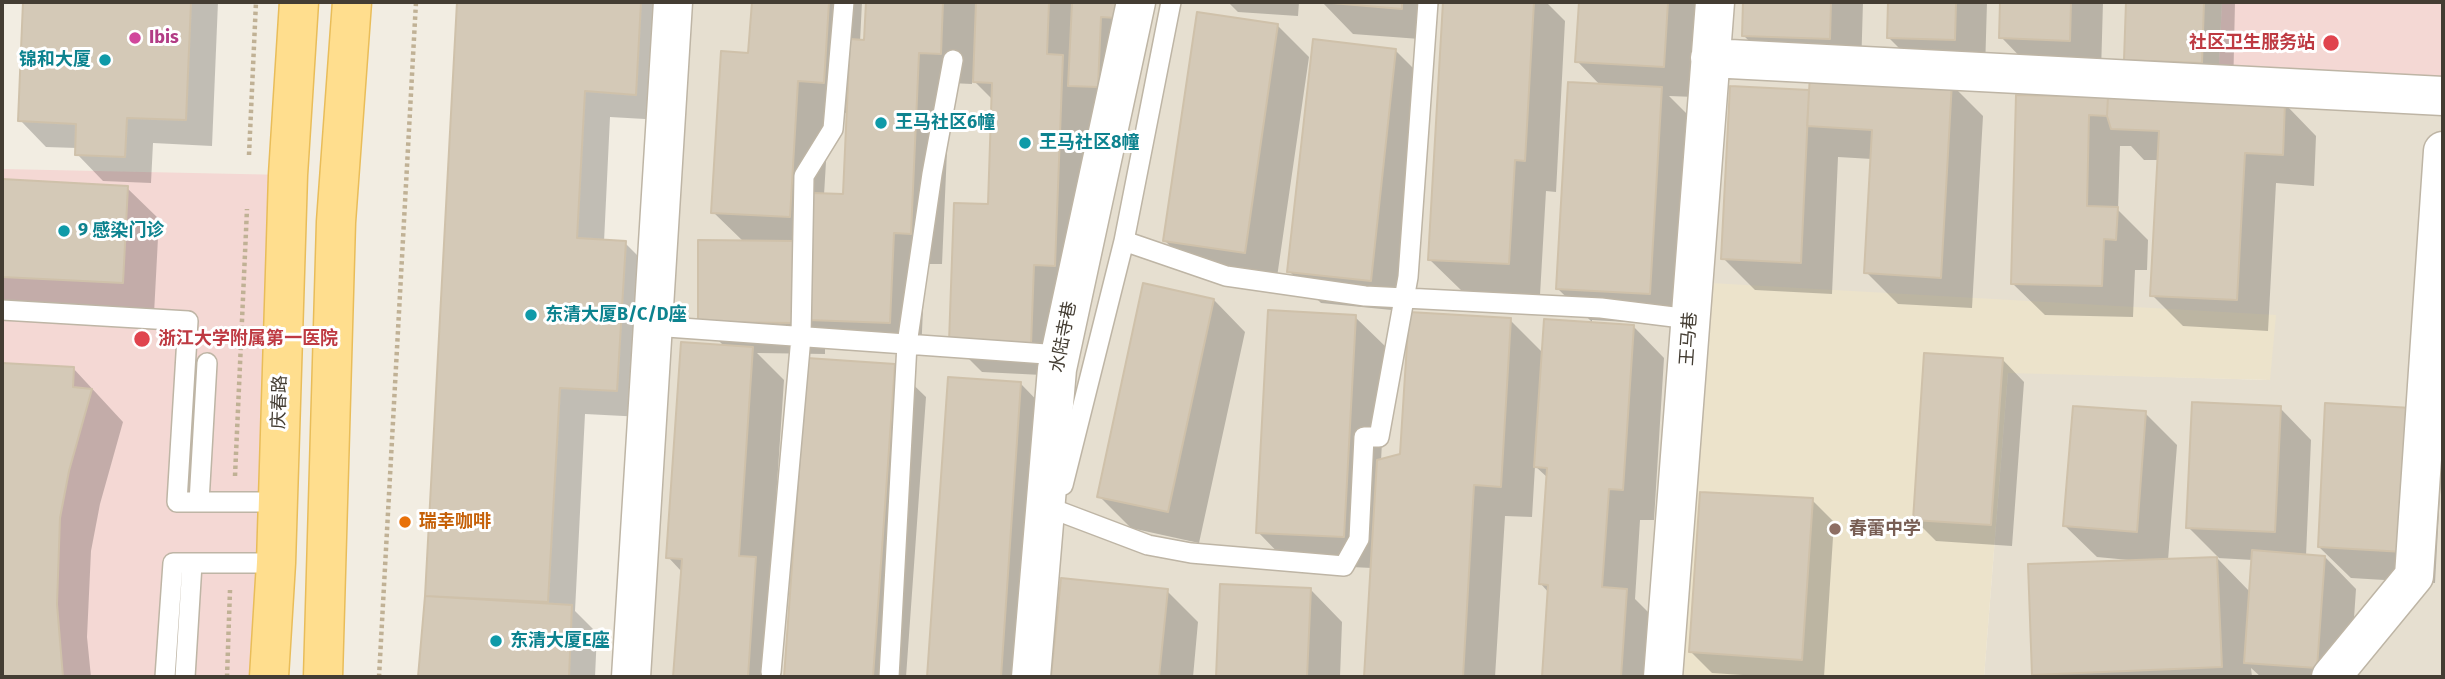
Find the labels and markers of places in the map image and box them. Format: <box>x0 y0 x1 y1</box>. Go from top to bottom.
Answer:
place label: Ibis <box>149 27 179 49</box>
marker: Ibis <box>127 30 143 46</box>
place label: 社区卫生服务站 <box>2189 32 2315 54</box>
marker: 社区卫生服务站 <box>2321 33 2341 53</box>
place label: 锦和大厦 <box>19 49 91 71</box>
marker: 锦和大厦 <box>97 52 113 68</box>
place label: 王马社区6幢 <box>895 112 995 134</box>
marker: 王马社区6幢 <box>873 115 889 131</box>
place label: 王马社区8幢 <box>1039 132 1139 154</box>
marker: 王马社区8幢 <box>1017 135 1033 151</box>
place label: 9 感染门诊 <box>78 220 164 242</box>
marker: 9 感染门诊 <box>56 223 72 239</box>
place label: 东清大厦B/C/D座 <box>545 304 687 326</box>
marker: 东清大厦B/C/D座 <box>523 307 539 323</box>
place label: 浙江大学附属第一医院 <box>158 328 338 350</box>
marker: 浙江大学附属第一医院 <box>132 329 152 349</box>
place label: 瑞幸咖啡 <box>419 511 491 533</box>
marker: 瑞幸咖啡 <box>397 514 413 530</box>
place label: 春蕾中学 <box>1849 518 1921 540</box>
marker: 春蕾中学 <box>1827 521 1843 537</box>
place label: 东清大厦E座 <box>510 630 609 652</box>
marker: 东清大厦E座 <box>488 633 504 649</box>

